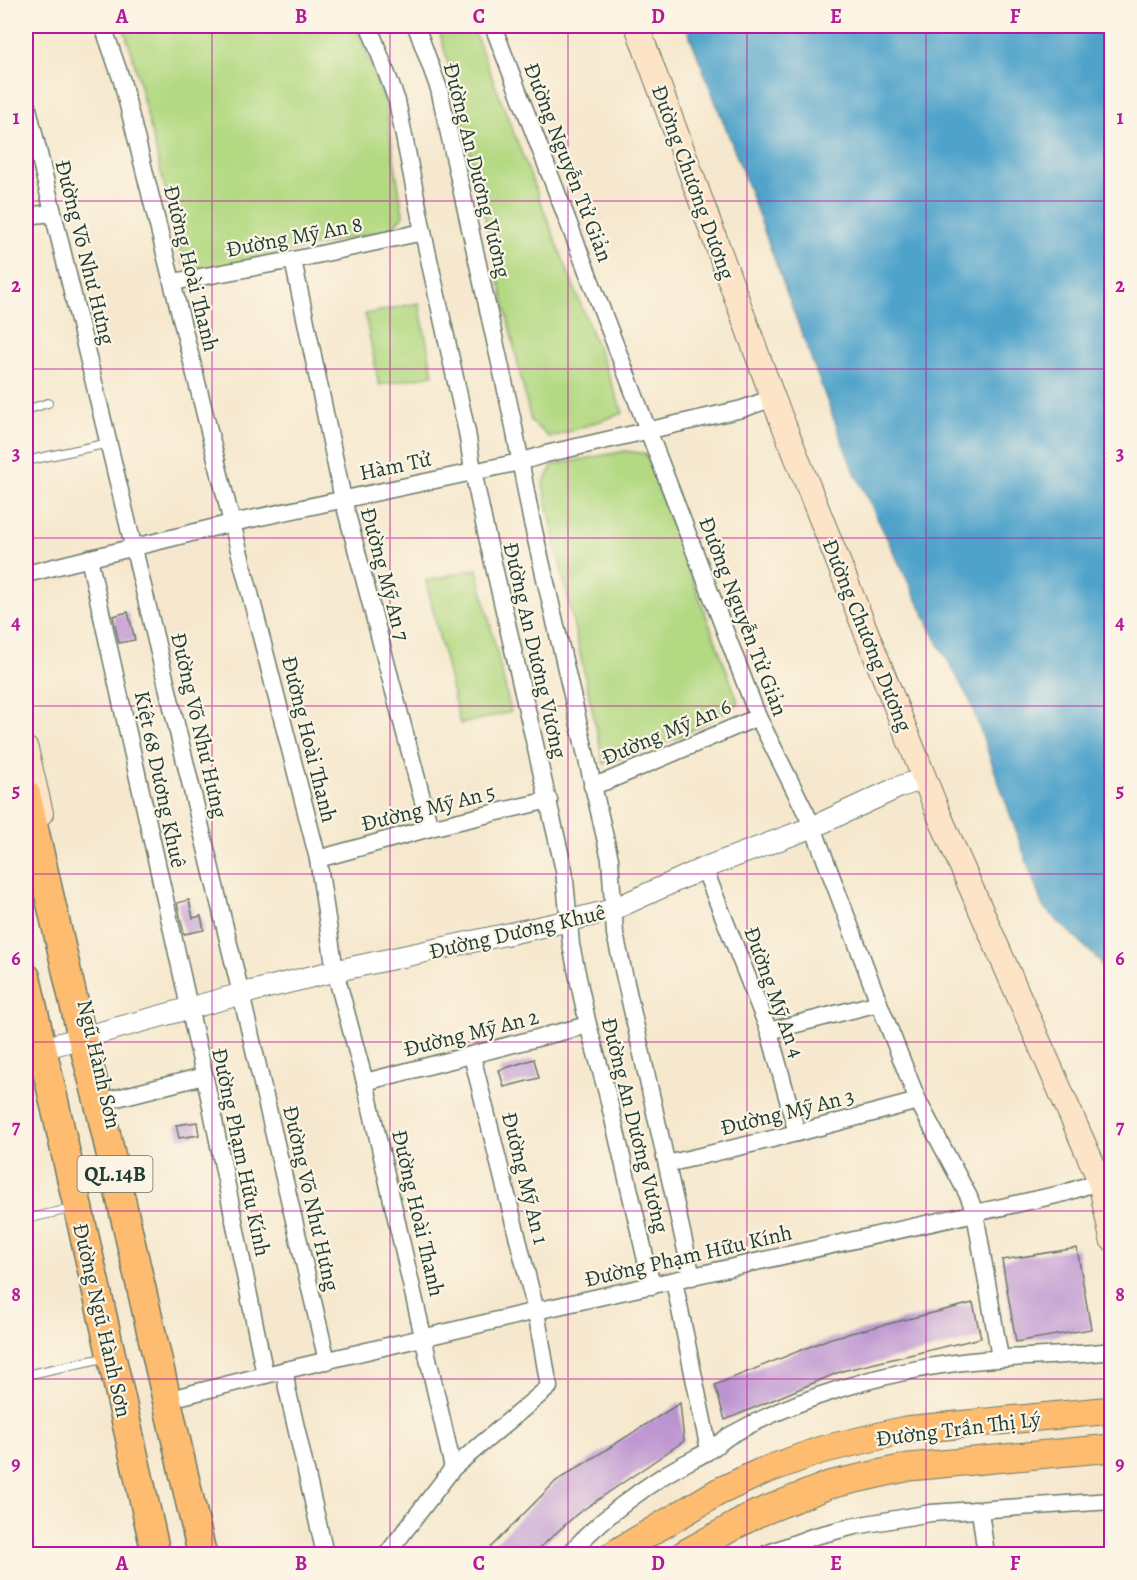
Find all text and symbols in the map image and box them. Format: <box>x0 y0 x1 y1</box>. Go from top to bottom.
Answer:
text: A <box>115 3 129 30</box>
text: B <box>295 3 307 30</box>
text: C <box>473 3 485 30</box>
text: D <box>651 3 665 30</box>
text: E <box>830 3 842 30</box>
text: F <box>1010 3 1021 30</box>
street label: Đường Nguyễn Tử Giản <box>516 58 620 266</box>
street label: Đường An Dương Vương <box>436 59 518 281</box>
street label: Đường Chương Dương <box>644 81 742 284</box>
text: 1 <box>12 104 20 131</box>
text: 1 <box>1116 104 1124 131</box>
street label: Đường Võ Như Hưng <box>48 157 123 348</box>
street label: Đường Hoài Thanh <box>156 182 226 355</box>
street label: Đường Mỹ An 8 <box>223 209 365 265</box>
text: 2 <box>11 272 21 299</box>
text: 2 <box>1115 272 1125 299</box>
text: 3 <box>12 440 20 467</box>
text: 3 <box>1116 440 1124 467</box>
street label: Hàm Tử <box>357 444 434 488</box>
street label: Đường Mỹ An 7 <box>353 504 417 645</box>
street label: Đường Nguyễn Tử Giản <box>691 512 795 720</box>
street label: Đường Chương Dương <box>815 535 919 736</box>
street label: Đường An Dương Vương <box>496 539 574 761</box>
text: 4 <box>11 609 21 636</box>
text: 4 <box>1115 609 1125 636</box>
street label: Đường Võ Như Hưng <box>163 629 235 821</box>
street label: Đường Hoài Thanh <box>274 653 344 826</box>
street label: Kiệt 68 Dương Khuê <box>127 688 193 871</box>
street label: Đường Mỹ An 6 <box>597 691 736 773</box>
text: 5 <box>12 777 20 804</box>
street label: Đường Mỹ An 5 <box>358 777 498 839</box>
text: 5 <box>1116 777 1124 804</box>
street label: Đường Dương Khuê <box>426 897 608 967</box>
street label: Đường Mỹ An 4 <box>736 922 812 1062</box>
text: 6 <box>11 945 21 972</box>
text: 6 <box>1115 945 1125 972</box>
street label: Ngũ Hành Sơn <box>70 997 128 1132</box>
street label: Đường Mỹ An 2 <box>401 1002 542 1064</box>
street label: Đường An Dương Vương <box>594 1014 676 1236</box>
street label: Đường Phạm Hữu Kính <box>204 1045 278 1259</box>
street label: Đường Mỹ An 3 <box>717 1081 857 1143</box>
street label: Đường Võ Như Hưng <box>275 1102 347 1294</box>
street label: Đường Mỹ An 1 <box>494 1109 556 1248</box>
text: 7 <box>12 1113 21 1140</box>
text: 7 <box>1116 1113 1125 1140</box>
street label: Đường Hoài Thanh <box>384 1127 452 1300</box>
road number: QL.14B <box>78 1156 152 1192</box>
street label: Đường Phạm Hữu Kính <box>581 1217 795 1294</box>
street label: Đường Ngũ Hành Sơn <box>65 1220 139 1420</box>
text: 8 <box>11 1281 21 1308</box>
text: 8 <box>1115 1281 1125 1308</box>
street label: Đường Trần Thị Lý <box>874 1404 1042 1454</box>
text: 9 <box>11 1450 21 1477</box>
text: 9 <box>1115 1450 1125 1477</box>
text: A <box>115 1550 129 1577</box>
text: B <box>295 1550 307 1577</box>
text: C <box>473 1550 485 1577</box>
text: D <box>651 1550 665 1577</box>
text: E <box>830 1550 842 1577</box>
text: F <box>1010 1550 1021 1577</box>

